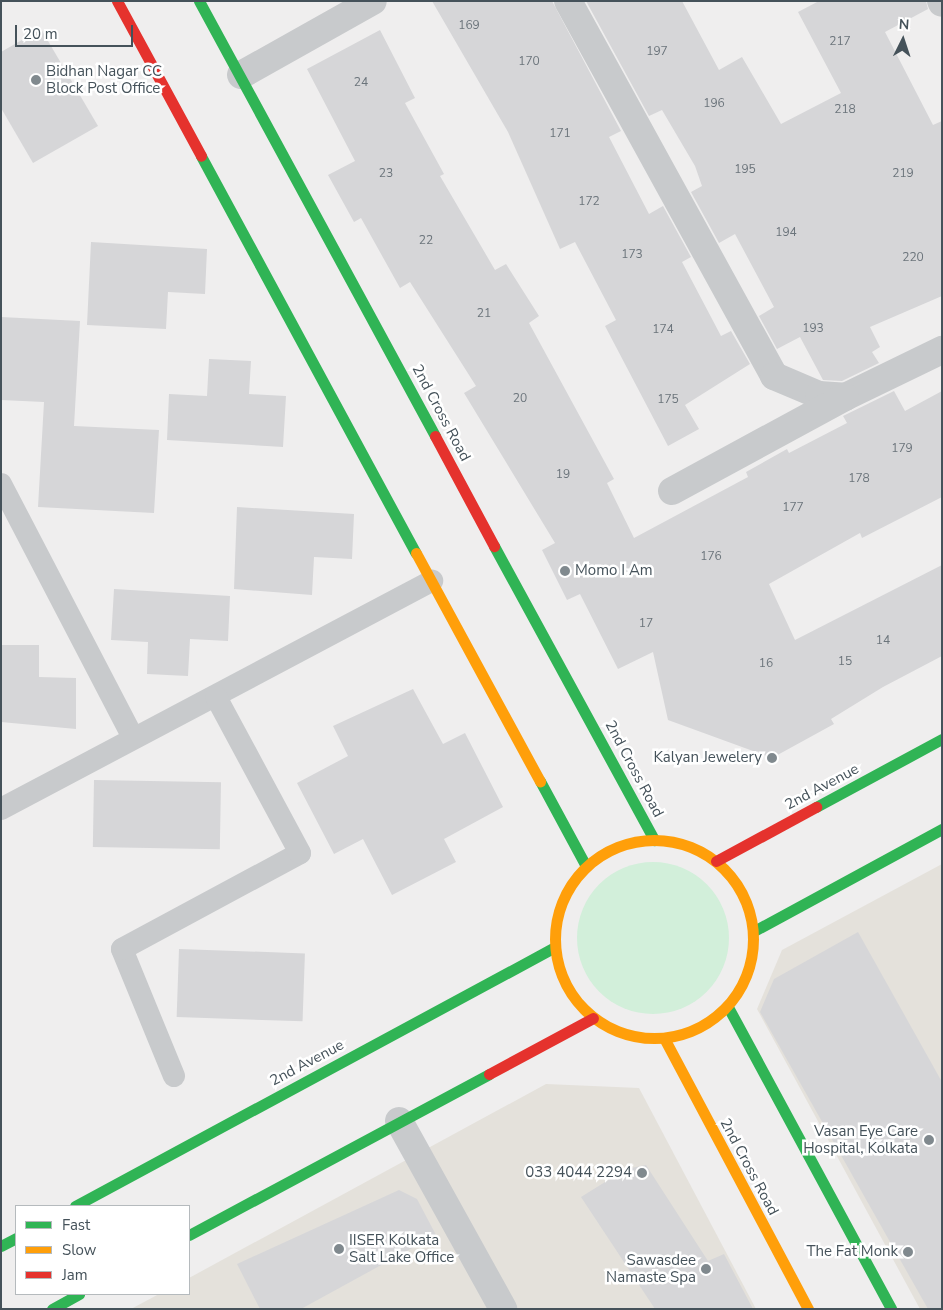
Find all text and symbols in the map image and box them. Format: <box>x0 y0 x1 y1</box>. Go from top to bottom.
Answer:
scale bar <box>18 15 135 47</box>
north arrow <box>878 15 928 65</box>
text: N <box>898 15 910 34</box>
house number: 169 <box>458 19 480 33</box>
text: 20 m <box>23 24 58 44</box>
house number: 217 <box>829 35 851 49</box>
house number: 197 <box>646 45 668 59</box>
house number: 170 <box>518 55 540 69</box>
place label: Bidhan Nagar CC Block Post Office <box>46 62 162 97</box>
marker: Bidhan Nagar CC Block Post Office <box>30 74 42 86</box>
house number: 24 <box>354 76 368 90</box>
house number: 196 <box>703 97 725 111</box>
house number: 218 <box>834 103 856 117</box>
house number: 171 <box>549 127 571 141</box>
house number: 195 <box>734 163 756 177</box>
house number: 23 <box>379 167 393 181</box>
house number: 219 <box>892 167 914 181</box>
house number: 172 <box>578 195 600 209</box>
house number: 194 <box>775 226 797 240</box>
house number: 22 <box>419 234 433 248</box>
house number: 173 <box>621 248 643 262</box>
house number: 220 <box>902 251 924 265</box>
house number: 21 <box>477 307 491 321</box>
house number: 193 <box>802 322 824 336</box>
house number: 174 <box>652 323 674 337</box>
street label: 2nd Cross Road <box>408 362 474 464</box>
house number: 20 <box>513 392 527 406</box>
house number: 175 <box>657 393 679 407</box>
house number: 179 <box>891 442 913 456</box>
house number: 19 <box>556 468 570 482</box>
house number: 178 <box>848 472 870 486</box>
house number: 177 <box>782 501 804 515</box>
house number: 176 <box>700 550 722 564</box>
place label: Momo I Am <box>575 562 653 580</box>
marker: Momo I Am <box>559 565 571 577</box>
house number: 17 <box>639 617 653 631</box>
house number: 14 <box>876 634 890 648</box>
house number: 15 <box>838 655 852 669</box>
house number: 16 <box>759 657 773 671</box>
street label: 2nd Cross Road <box>601 718 667 820</box>
place label: Kalyan Jewelery <box>653 749 762 767</box>
marker: Kalyan Jewelery <box>766 752 778 764</box>
street label: 2nd Avenue <box>782 760 862 814</box>
street label: 2nd Avenue <box>267 1036 347 1090</box>
street label: 2nd Cross Road <box>716 1116 782 1218</box>
place label: Vasan Eye Care Hospital, Kolkata <box>803 1122 918 1157</box>
marker: Vasan Eye Care Hospital, Kolkata <box>922 1133 936 1147</box>
place label: 033 4044 2294 <box>525 1164 632 1182</box>
marker: 033 4044 2294 <box>636 1167 648 1179</box>
legend <box>15 1205 190 1295</box>
text: Fast <box>62 1215 90 1235</box>
place label: IISER Kolkata Salt Lake Office <box>349 1231 454 1266</box>
text: Slow <box>62 1240 96 1260</box>
marker: IISER Kolkata Salt Lake Office <box>333 1243 345 1255</box>
place label: The Fat Monk <box>806 1243 898 1261</box>
marker: The Fat Monk <box>902 1246 914 1258</box>
place label: Sawasdee Namaste Spa <box>606 1251 696 1286</box>
marker: Sawasdee Namaste Spa <box>700 1263 712 1275</box>
text: Jam <box>62 1265 88 1285</box>

